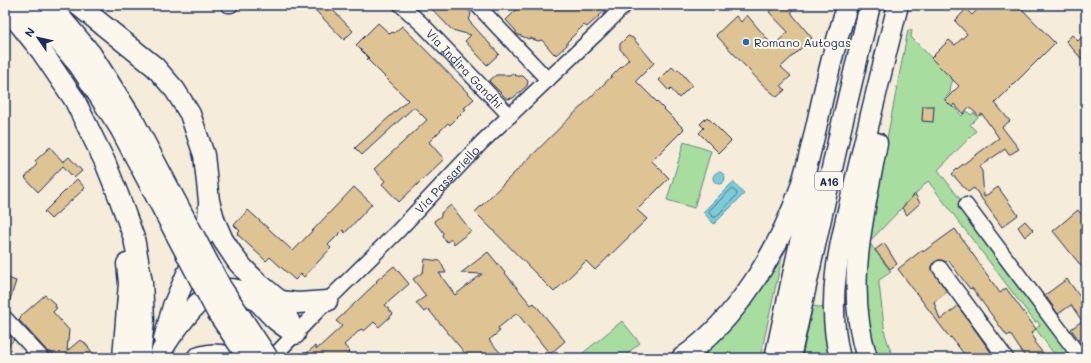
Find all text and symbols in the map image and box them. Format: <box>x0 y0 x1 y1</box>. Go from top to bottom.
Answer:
north arrow <box>18 18 58 58</box>
text: N <box>21 24 38 40</box>
street label: Via Indira Gandhi <box>423 25 507 112</box>
place label: Romano Autogas <box>754 34 851 50</box>
marker: Romano Autogas <box>741 37 751 47</box>
street label: Via Passariello <box>411 142 482 216</box>
road number: A16 <box>815 172 843 190</box>

